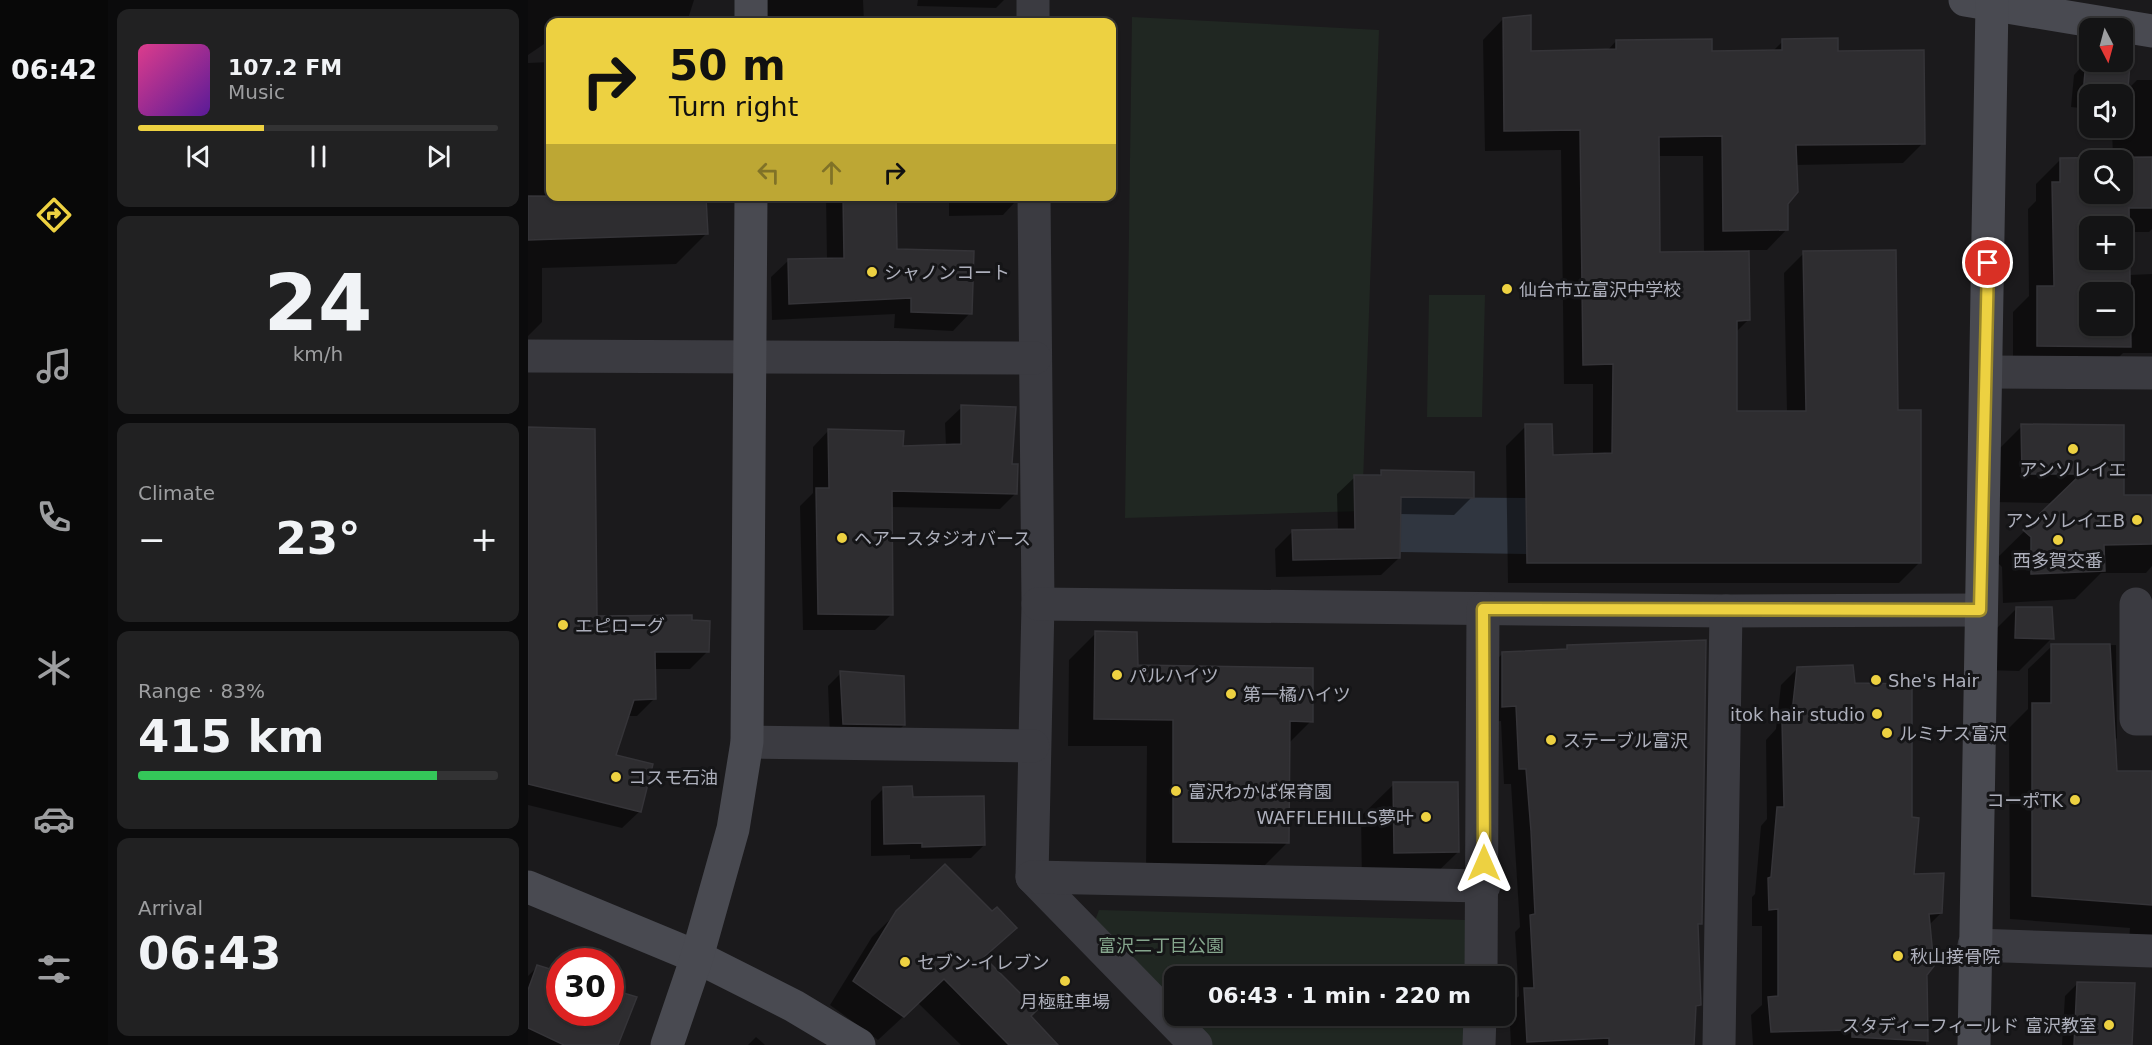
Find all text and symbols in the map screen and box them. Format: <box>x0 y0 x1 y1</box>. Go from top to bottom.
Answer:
north arrow <box>2079 18 2133 72</box>
map controls <box>2079 18 2133 336</box>
text: 50 m <box>669 41 786 90</box>
icon: right <box>570 42 648 120</box>
text: 06:42 <box>11 54 97 85</box>
text: 107.2 FM <box>228 55 342 80</box>
text: Music <box>228 80 285 104</box>
button: sound <box>2079 84 2133 138</box>
text: Turn right <box>669 91 798 122</box>
icon: previous <box>182 140 215 173</box>
icon: pause <box>302 140 335 173</box>
icon: next <box>422 140 455 173</box>
button: search <box>2079 150 2133 204</box>
icon: left <box>752 156 785 189</box>
icon: ahead <box>815 156 848 189</box>
icon: right <box>878 156 911 189</box>
icon: directions <box>33 194 75 236</box>
button: + <box>2079 216 2133 270</box>
pin <box>1962 237 2013 288</box>
icon: arrive <box>1971 246 2004 279</box>
text: 24 <box>264 258 372 348</box>
place label: シャノンコート <box>884 262 1010 283</box>
marker: シャノンコート <box>865 265 879 279</box>
place label: 仙台市立富沢中学校 <box>1519 279 1681 300</box>
marker: 仙台市立富沢中学校 <box>1500 282 1514 296</box>
button: − <box>2079 282 2133 336</box>
text: km/h <box>293 342 343 366</box>
icon: music <box>33 345 75 387</box>
marker: アンソレイエ <box>2066 442 2080 456</box>
place label: アンソレイエ <box>2019 459 2127 480</box>
text: Climate <box>138 481 215 505</box>
icon: phone <box>33 496 75 538</box>
place label: アンソレイエB <box>2006 510 2125 531</box>
text: 23° <box>275 512 361 565</box>
marker: アンソレイエB <box>2130 513 2144 527</box>
text: − <box>138 520 166 559</box>
text: + <box>470 520 498 559</box>
place label: ヘアースタジオバース <box>854 528 1031 549</box>
marker: ヘアースタジオバース <box>835 531 849 545</box>
marker: 西多賀交番 <box>2051 533 2065 547</box>
place label: 西多賀交番 <box>2013 550 2103 571</box>
place label: エピローグ <box>575 615 665 636</box>
marker: エピローグ <box>556 618 570 632</box>
icon: climate <box>33 647 75 689</box>
place label: パルハイツ <box>1129 665 1219 686</box>
marker: パルハイツ <box>1110 668 1124 682</box>
place label: She's Hair <box>1888 670 1980 691</box>
marker: She's Hair <box>1869 673 1883 687</box>
text: Range · 83% <box>138 679 265 703</box>
place label: 第一橘ハイツ <box>1243 684 1351 705</box>
marker: 第一橘ハイツ <box>1224 687 1238 701</box>
place label: itok hair studio <box>1730 704 1865 725</box>
marker: itok hair studio <box>1870 707 1884 721</box>
text: 415 km <box>138 710 324 763</box>
place label: ルミナス富沢 <box>1899 723 2007 744</box>
marker: ルミナス富沢 <box>1880 726 1894 740</box>
place label: ステーブル富沢 <box>1563 730 1688 751</box>
marker: ステーブル富沢 <box>1544 733 1558 747</box>
place label: コスモ石油 <box>628 767 718 788</box>
marker: コスモ石油 <box>609 770 623 784</box>
place label: 富沢わかば保育園 <box>1188 781 1332 802</box>
marker: 富沢わかば保育園 <box>1169 784 1183 798</box>
place label: コーポTK <box>1986 790 2064 811</box>
marker: コーポTK <box>2068 793 2082 807</box>
icon: car <box>33 798 75 840</box>
place label: WAFFLEHILLS夢叶 <box>1256 807 1414 828</box>
marker: WAFFLEHILLS夢叶 <box>1419 810 1433 824</box>
position arrow <box>1452 831 1516 895</box>
text: Arrival <box>138 896 203 920</box>
text: 06:43 <box>138 927 281 980</box>
park label: 富沢二丁目公園 <box>1098 935 1224 956</box>
place label: 秋山接骨院 <box>1910 946 2000 967</box>
icon: filters <box>33 948 75 990</box>
speed limit sign: 30 <box>546 948 624 1026</box>
marker: 秋山接骨院 <box>1891 949 1905 963</box>
place label: セブン-イレブン <box>917 952 1050 973</box>
marker: セブン-イレブン <box>898 955 912 969</box>
marker: 月極駐車場 <box>1058 974 1072 988</box>
text: 06:43 · 1 min · 220 m <box>1208 983 1471 1008</box>
place label: 月極駐車場 <box>1020 991 1110 1012</box>
place label: スタディーフィールド 富沢教室 <box>1842 1015 2097 1036</box>
marker: スタディーフィールド 富沢教室 <box>2102 1018 2116 1032</box>

